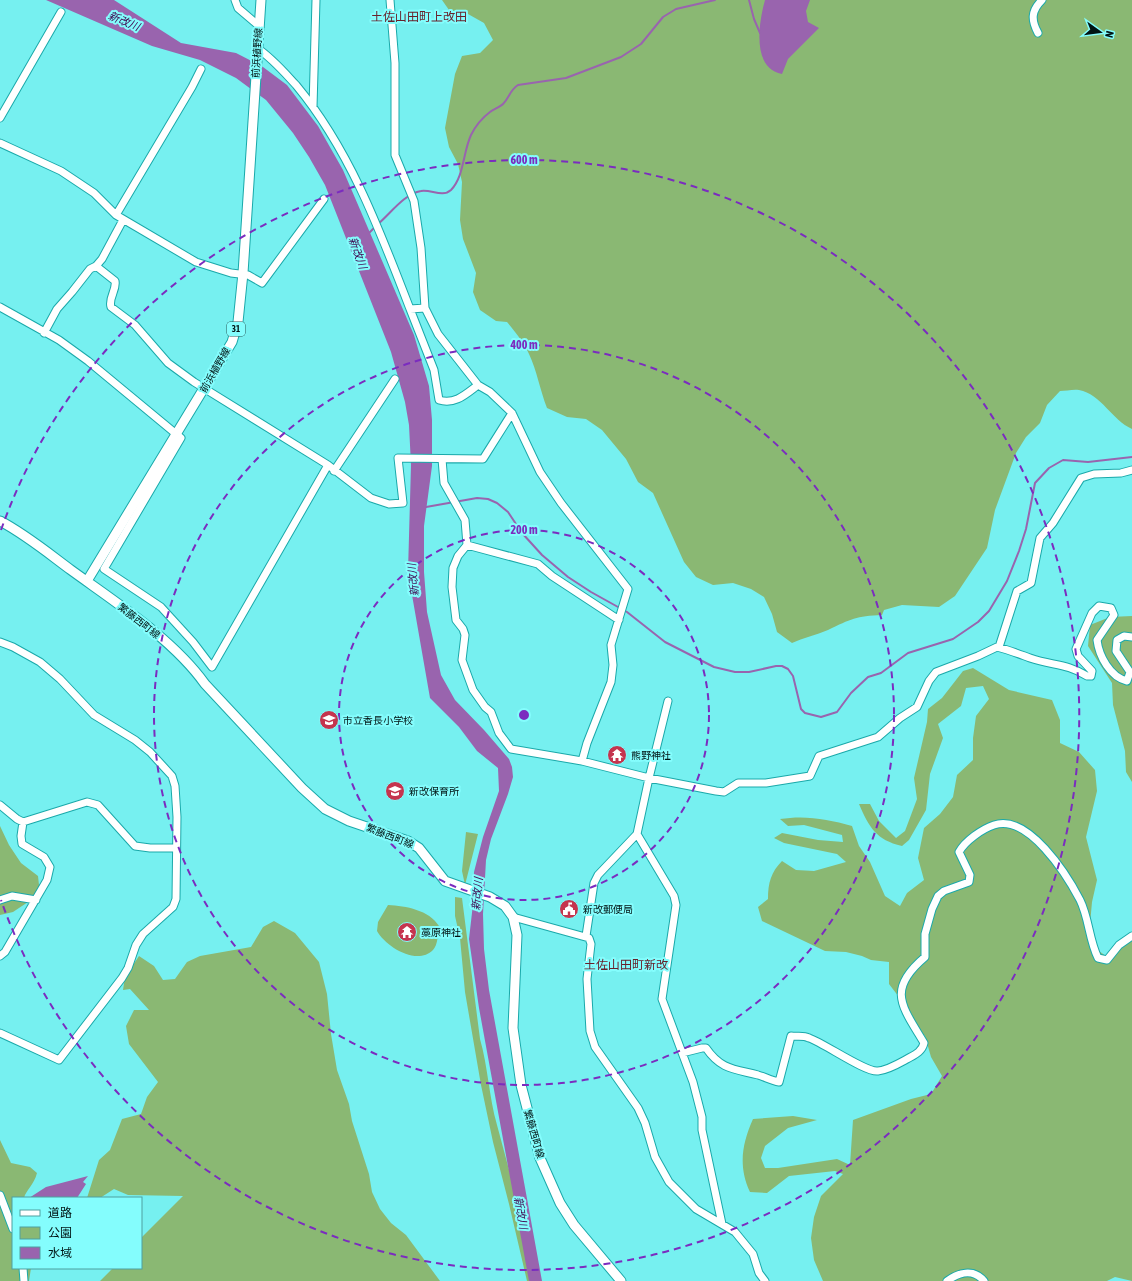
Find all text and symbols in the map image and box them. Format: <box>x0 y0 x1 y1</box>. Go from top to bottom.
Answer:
water label: 新改川 <box>106 9 142 33</box>
district label: 土佐山田町上改田 <box>371 10 467 24</box>
north arrow <box>1080 12 1120 52</box>
street label: 前浜植野線 <box>250 28 264 78</box>
text: N <box>1103 30 1116 39</box>
text: 600 m <box>510 153 538 167</box>
water label: 新改川 <box>347 235 370 271</box>
road number: 31 <box>227 322 245 336</box>
text: 400 m <box>509 338 538 352</box>
street label: 前浜植野線 <box>198 346 232 394</box>
text: 200 m <box>510 523 538 537</box>
water label: 新改川 <box>405 562 421 597</box>
street label: 繁藤西町線 <box>116 601 162 641</box>
centre of rings <box>517 708 531 722</box>
school or university icon: 市立香長小学校 <box>318 709 340 731</box>
place label: 市立香長小学校 <box>343 715 413 726</box>
temple icon: 熊野神社 <box>606 744 628 766</box>
place label: 熊野神社 <box>631 750 671 761</box>
school or university icon: 新改保育所 <box>384 780 406 802</box>
place label: 新改保育所 <box>409 786 459 797</box>
street label: 繁藤西町線 <box>365 822 415 850</box>
water label: 新改川 <box>470 876 485 911</box>
public building icon: 新改郵便局 <box>558 898 580 920</box>
place label: 新改郵便局 <box>583 904 633 915</box>
temple icon: 藁原神社 <box>396 921 418 943</box>
place label: 藁原神社 <box>421 927 461 938</box>
district label: 土佐山田町新改 <box>584 958 668 972</box>
street label: 繁藤西町線 <box>522 1108 546 1160</box>
water label: 新改川 <box>512 1196 530 1231</box>
legend <box>12 1197 142 1269</box>
text: 道路 <box>48 1206 72 1220</box>
text: 公園 <box>48 1226 72 1240</box>
text: 水域 <box>48 1246 72 1260</box>

